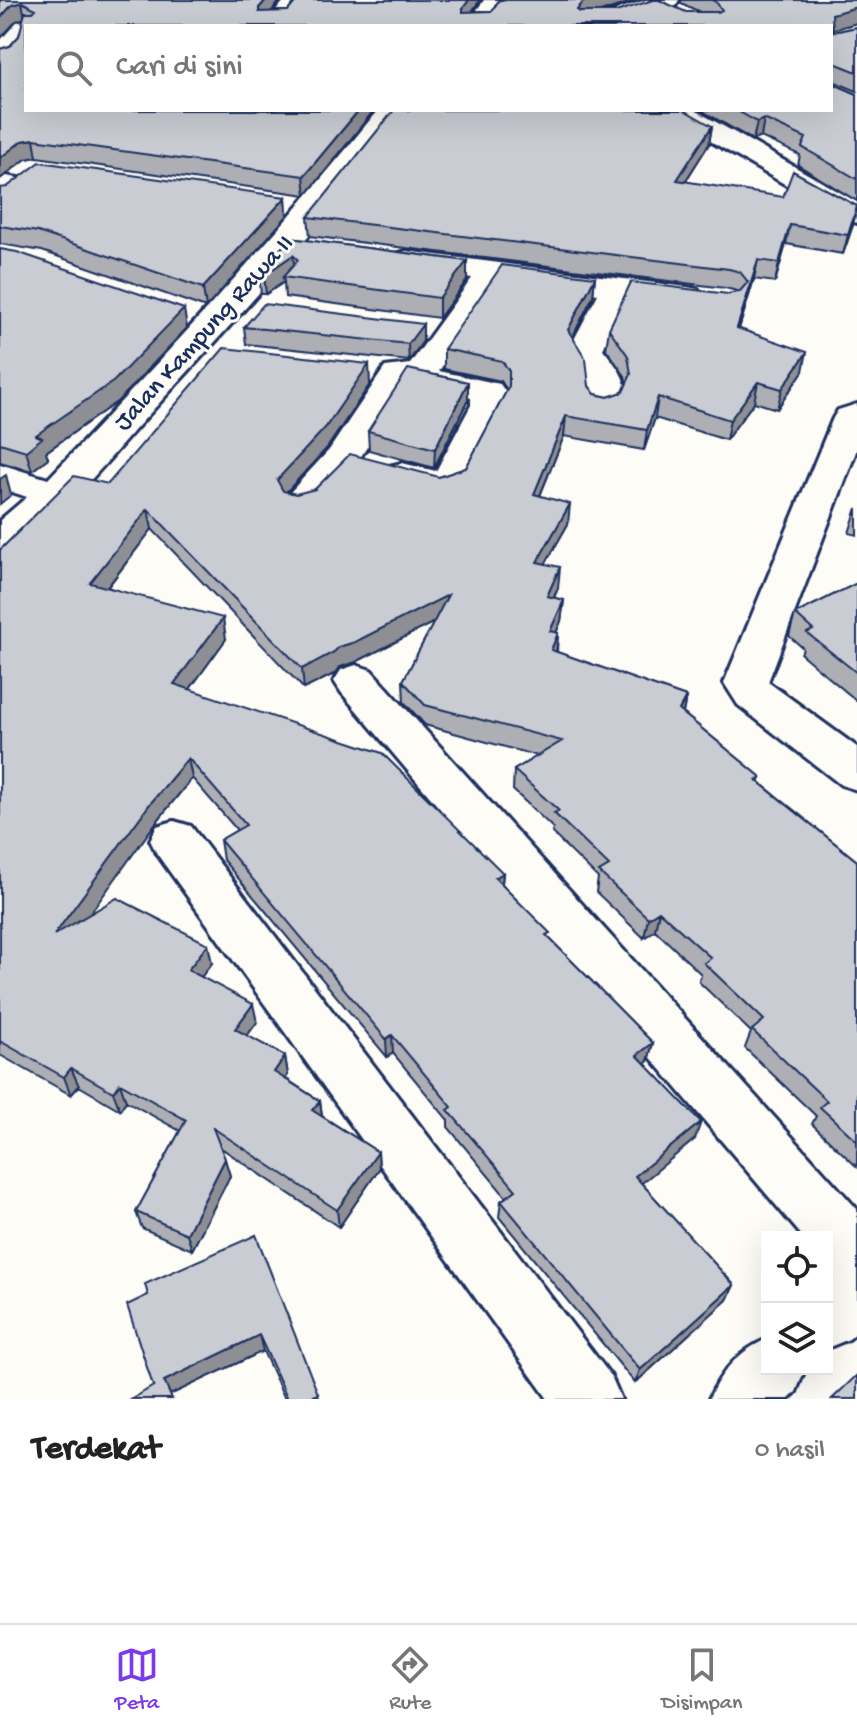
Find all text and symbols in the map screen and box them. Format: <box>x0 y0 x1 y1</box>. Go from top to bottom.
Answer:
search box <box>24 24 833 112</box>
icon: search <box>52 46 96 90</box>
text: Cari di sini <box>116 51 243 86</box>
street label: Jalan Kampung Rawa II <box>109 229 302 439</box>
map controls <box>761 1231 833 1375</box>
button: locate <box>761 1231 833 1303</box>
button: layers <box>761 1303 833 1375</box>
text: Terdekat <box>32 1431 160 1471</box>
text: 0 hasil <box>755 1436 825 1467</box>
tab: Peta <box>115 1643 159 1717</box>
tab: Rute <box>388 1643 432 1717</box>
tab: Disimpan <box>661 1643 742 1717</box>

